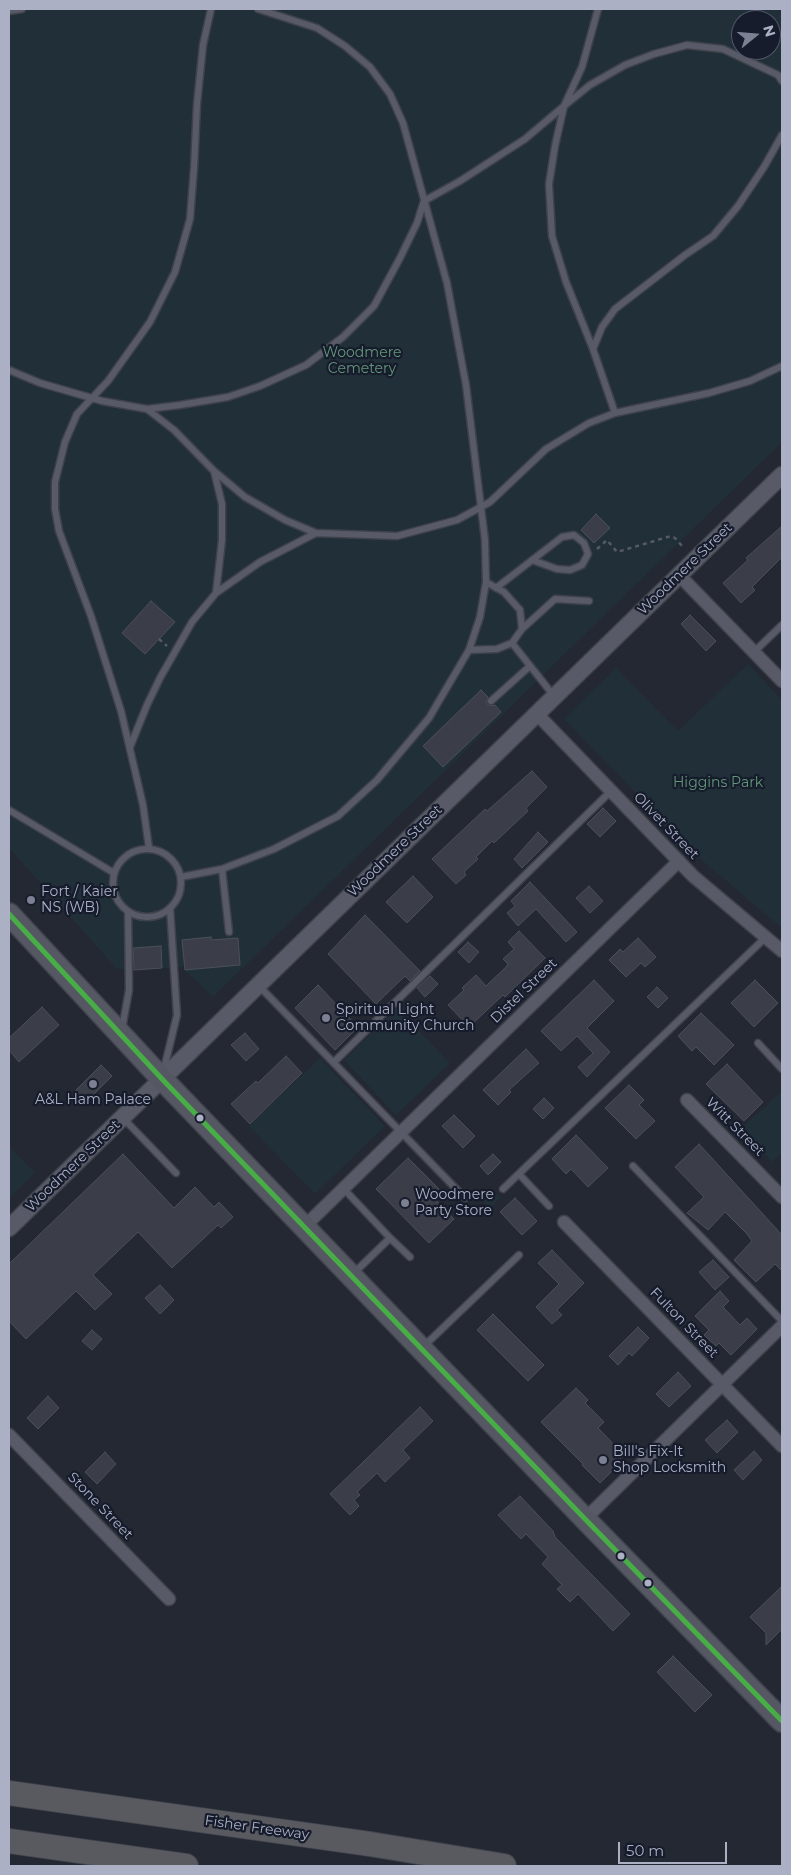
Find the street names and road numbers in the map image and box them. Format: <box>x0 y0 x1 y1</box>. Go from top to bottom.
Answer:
street label: Woodmere Street <box>634 520 736 618</box>
street label: Olivet Street <box>630 789 702 863</box>
street label: Woodmere Street <box>344 802 446 900</box>
street label: Distel Street <box>487 955 561 1027</box>
street label: Witt Street <box>702 1094 768 1160</box>
street label: Woodmere Street <box>22 1117 124 1215</box>
street label: Fulton Street <box>646 1284 722 1362</box>
street label: Stone Street <box>64 1469 136 1543</box>
street label: Fisher Freeway <box>204 1812 310 1844</box>

